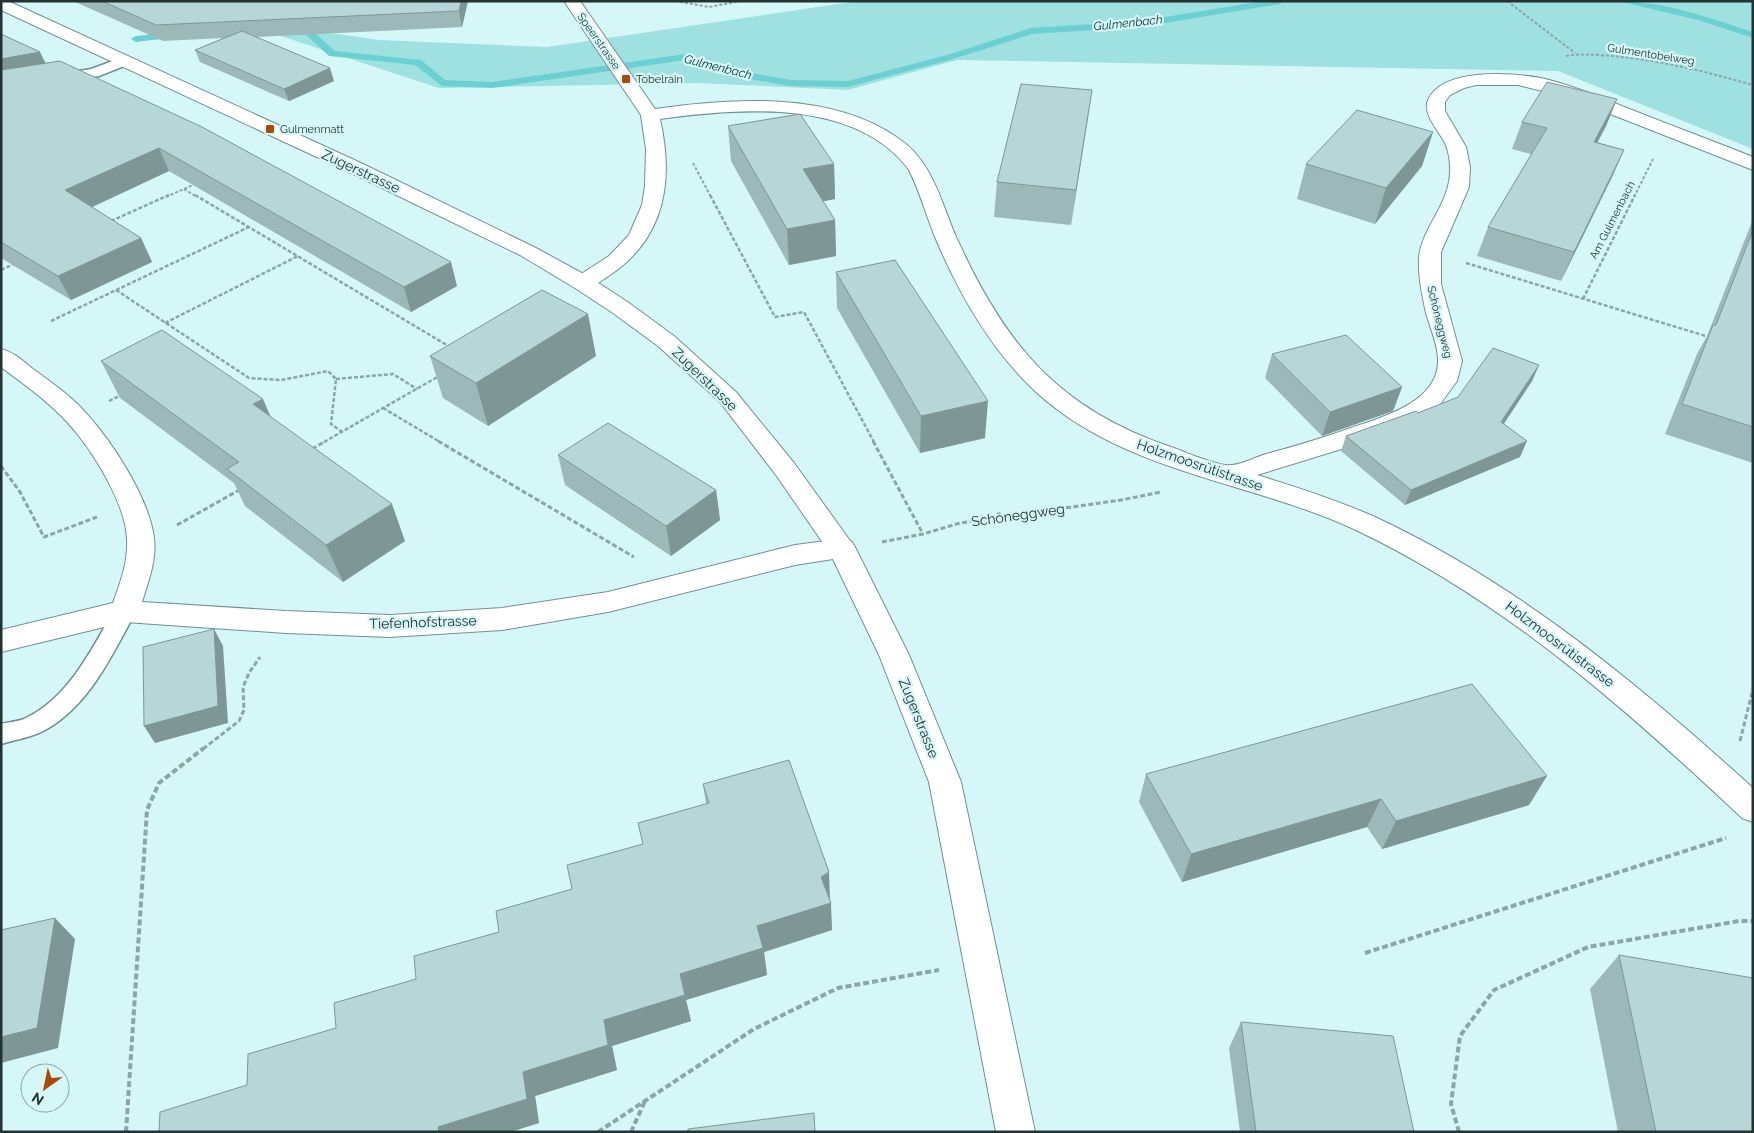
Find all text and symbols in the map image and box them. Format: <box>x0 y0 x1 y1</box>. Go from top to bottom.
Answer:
street label: Speerstrasse <box>574 10 623 73</box>
water label: Gulmenbach <box>1093 12 1163 34</box>
street label: Gulmentobelweg <box>1606 41 1696 68</box>
water label: Gulmenbach <box>683 52 754 82</box>
marker: Tobelrain <box>620 73 632 85</box>
place label: Tobelrain <box>636 73 683 86</box>
marker: Gulmenmatt <box>264 123 276 135</box>
place label: Gulmenmatt <box>280 123 344 136</box>
street label: Zugerstrasse <box>319 146 403 196</box>
street label: Am Gulmenbach <box>1587 179 1638 261</box>
street label: Schöneggweg <box>1424 285 1455 360</box>
street label: Zugerstrasse <box>669 344 741 414</box>
street label: Holzmoosrütistrasse <box>1135 436 1265 494</box>
street label: Schöneggweg <box>970 501 1066 529</box>
street label: Holzmoosrütistrasse <box>1502 598 1618 690</box>
street label: Tiefenhofstrasse <box>369 612 477 632</box>
street label: Zugerstrasse <box>896 676 942 760</box>
north arrow <box>20 1063 70 1113</box>
text: N <box>29 1089 47 1109</box>

